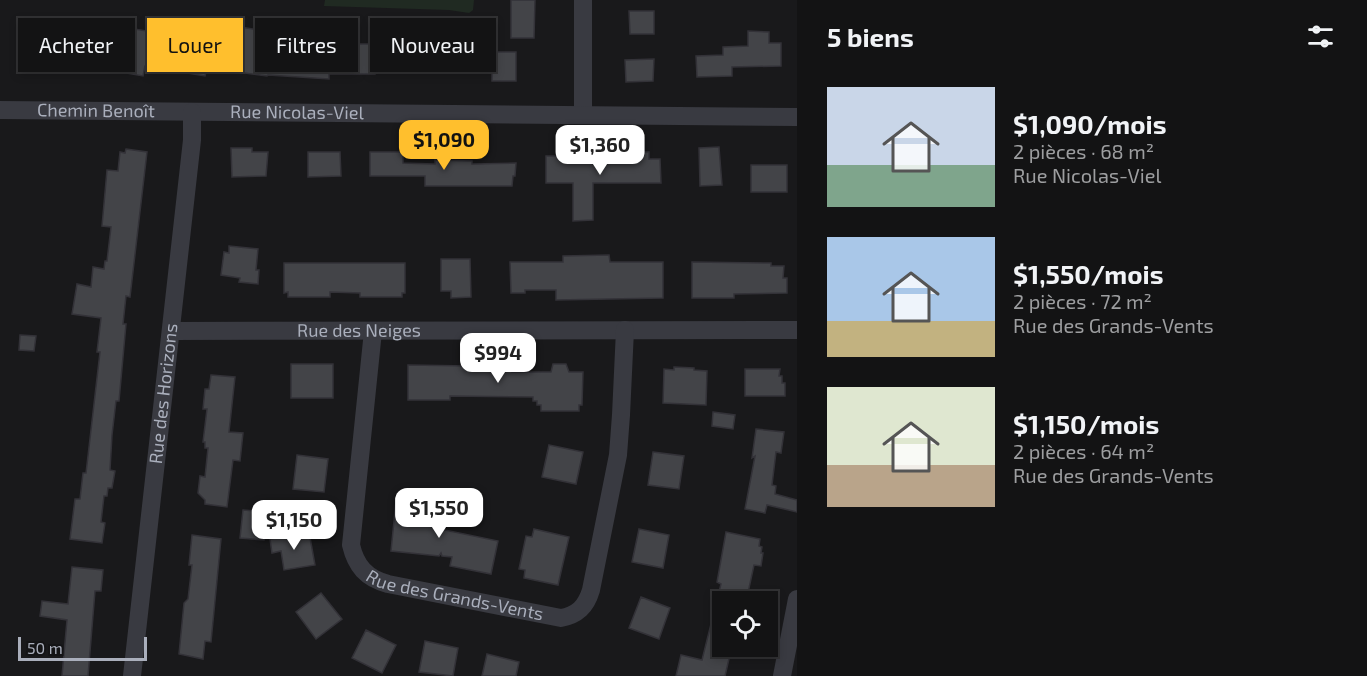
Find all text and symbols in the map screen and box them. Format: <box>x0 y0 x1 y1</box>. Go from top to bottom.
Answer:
chip: Acheter <box>18 18 135 72</box>
chip: Louer <box>147 18 243 72</box>
chip: Filtres <box>255 18 358 72</box>
chip: Nouveau <box>370 18 496 72</box>
icon: filters <box>1304 20 1337 53</box>
text: 5 biens <box>827 21 914 52</box>
street label: Chemin Benoît <box>37 98 155 121</box>
street label: Rue Nicolas-Viel <box>230 100 365 123</box>
text: $1,090/mois <box>1013 108 1167 139</box>
icon: home <box>875 111 947 183</box>
pin: $1,090 <box>395 120 493 171</box>
pin: $1,360 <box>551 125 649 176</box>
text: $1,090 <box>413 127 475 151</box>
text: $1,360 <box>570 132 630 156</box>
text: 2 pièces · 68 m² <box>1013 139 1154 163</box>
text: Rue Nicolas-Viel <box>1013 163 1161 187</box>
text: $1,550/mois <box>1013 258 1163 289</box>
icon: home <box>875 261 947 333</box>
text: 2 pièces · 72 m² <box>1013 289 1152 313</box>
text: Rue des Grands-Vents <box>1013 313 1214 337</box>
street label: Rue des Neiges <box>297 319 421 341</box>
street label: Rue des Horizons <box>144 322 181 465</box>
pin: $994 <box>462 333 534 384</box>
text: $994 <box>474 340 522 364</box>
text: $1,150/mois <box>1013 408 1159 439</box>
icon: home <box>875 411 947 483</box>
text: 2 pièces · 64 m² <box>1013 439 1154 463</box>
text: Rue des Grands-Vents <box>1013 463 1214 487</box>
pin: $1,550 <box>390 488 488 539</box>
text: $1,550 <box>409 495 469 519</box>
pin: $1,150 <box>245 500 343 551</box>
text: $1,150 <box>266 507 322 531</box>
street label: Rue des Grands-Vents <box>362 564 546 624</box>
map controls <box>712 591 778 657</box>
button: locate <box>712 591 778 657</box>
scale bar <box>18 634 147 662</box>
text: 50 m <box>27 638 63 657</box>

